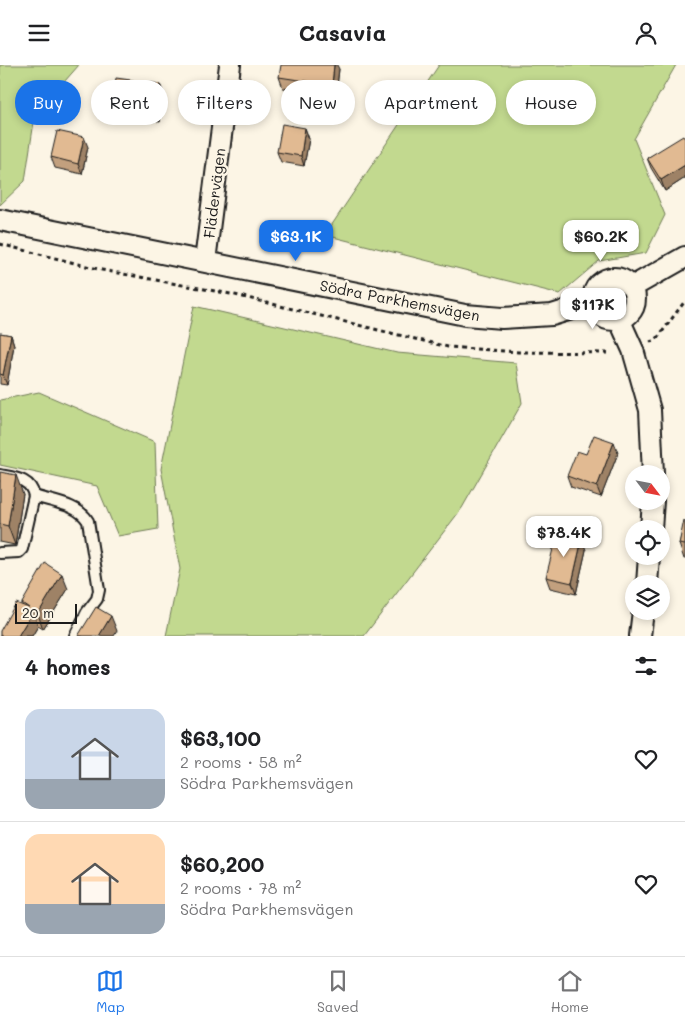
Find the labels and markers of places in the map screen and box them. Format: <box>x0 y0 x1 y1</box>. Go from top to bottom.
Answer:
pin: $63.1K <box>255 219 337 262</box>
pin: $60.2K <box>560 219 642 262</box>
pin: $117K <box>558 287 628 330</box>
pin: $78.4K <box>523 515 605 558</box>

